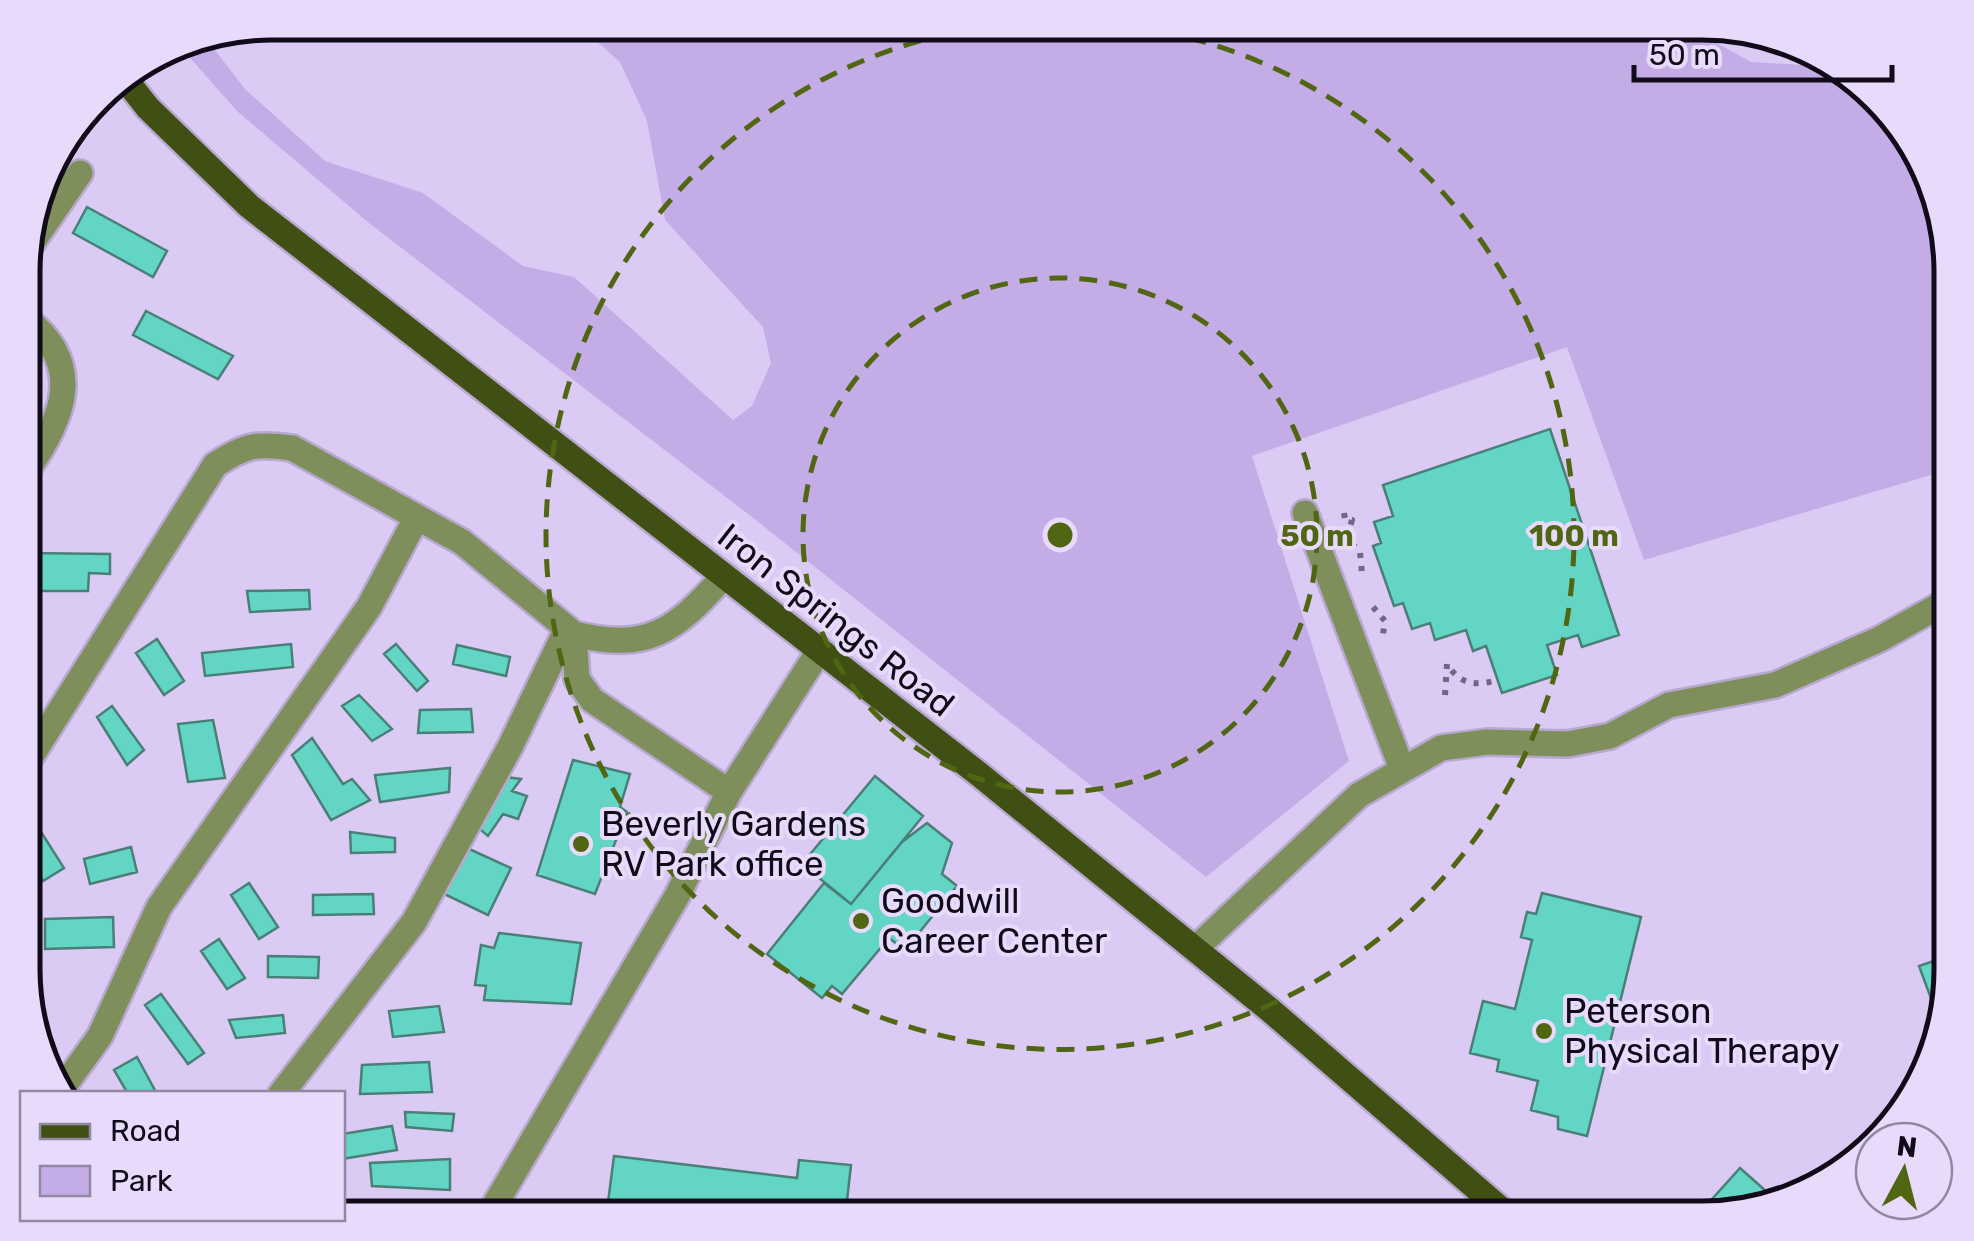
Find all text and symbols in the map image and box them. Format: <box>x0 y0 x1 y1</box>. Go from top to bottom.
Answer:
scale bar <box>1634 20 1892 82</box>
text: 50 m <box>1649 37 1720 73</box>
street label: Iron Springs Road <box>709 515 963 725</box>
centre of rings <box>1042 517 1078 553</box>
text: 50 m <box>1280 518 1354 554</box>
text: 100 m <box>1529 518 1619 554</box>
place label: Beverly Gardens RV Park office <box>601 803 866 885</box>
marker: Beverly Gardens RV Park office <box>570 833 592 855</box>
place label: Goodwill Career Center <box>881 880 1107 962</box>
marker: Goodwill Career Center <box>850 910 872 932</box>
place label: Peterson Physical Therapy <box>1564 990 1839 1072</box>
marker: Peterson Physical Therapy <box>1533 1020 1555 1042</box>
legend <box>20 1091 345 1221</box>
text: Road <box>110 1113 181 1149</box>
north arrow <box>1854 1121 1954 1221</box>
text: N <box>1895 1129 1919 1164</box>
text: Park <box>110 1163 173 1199</box>

